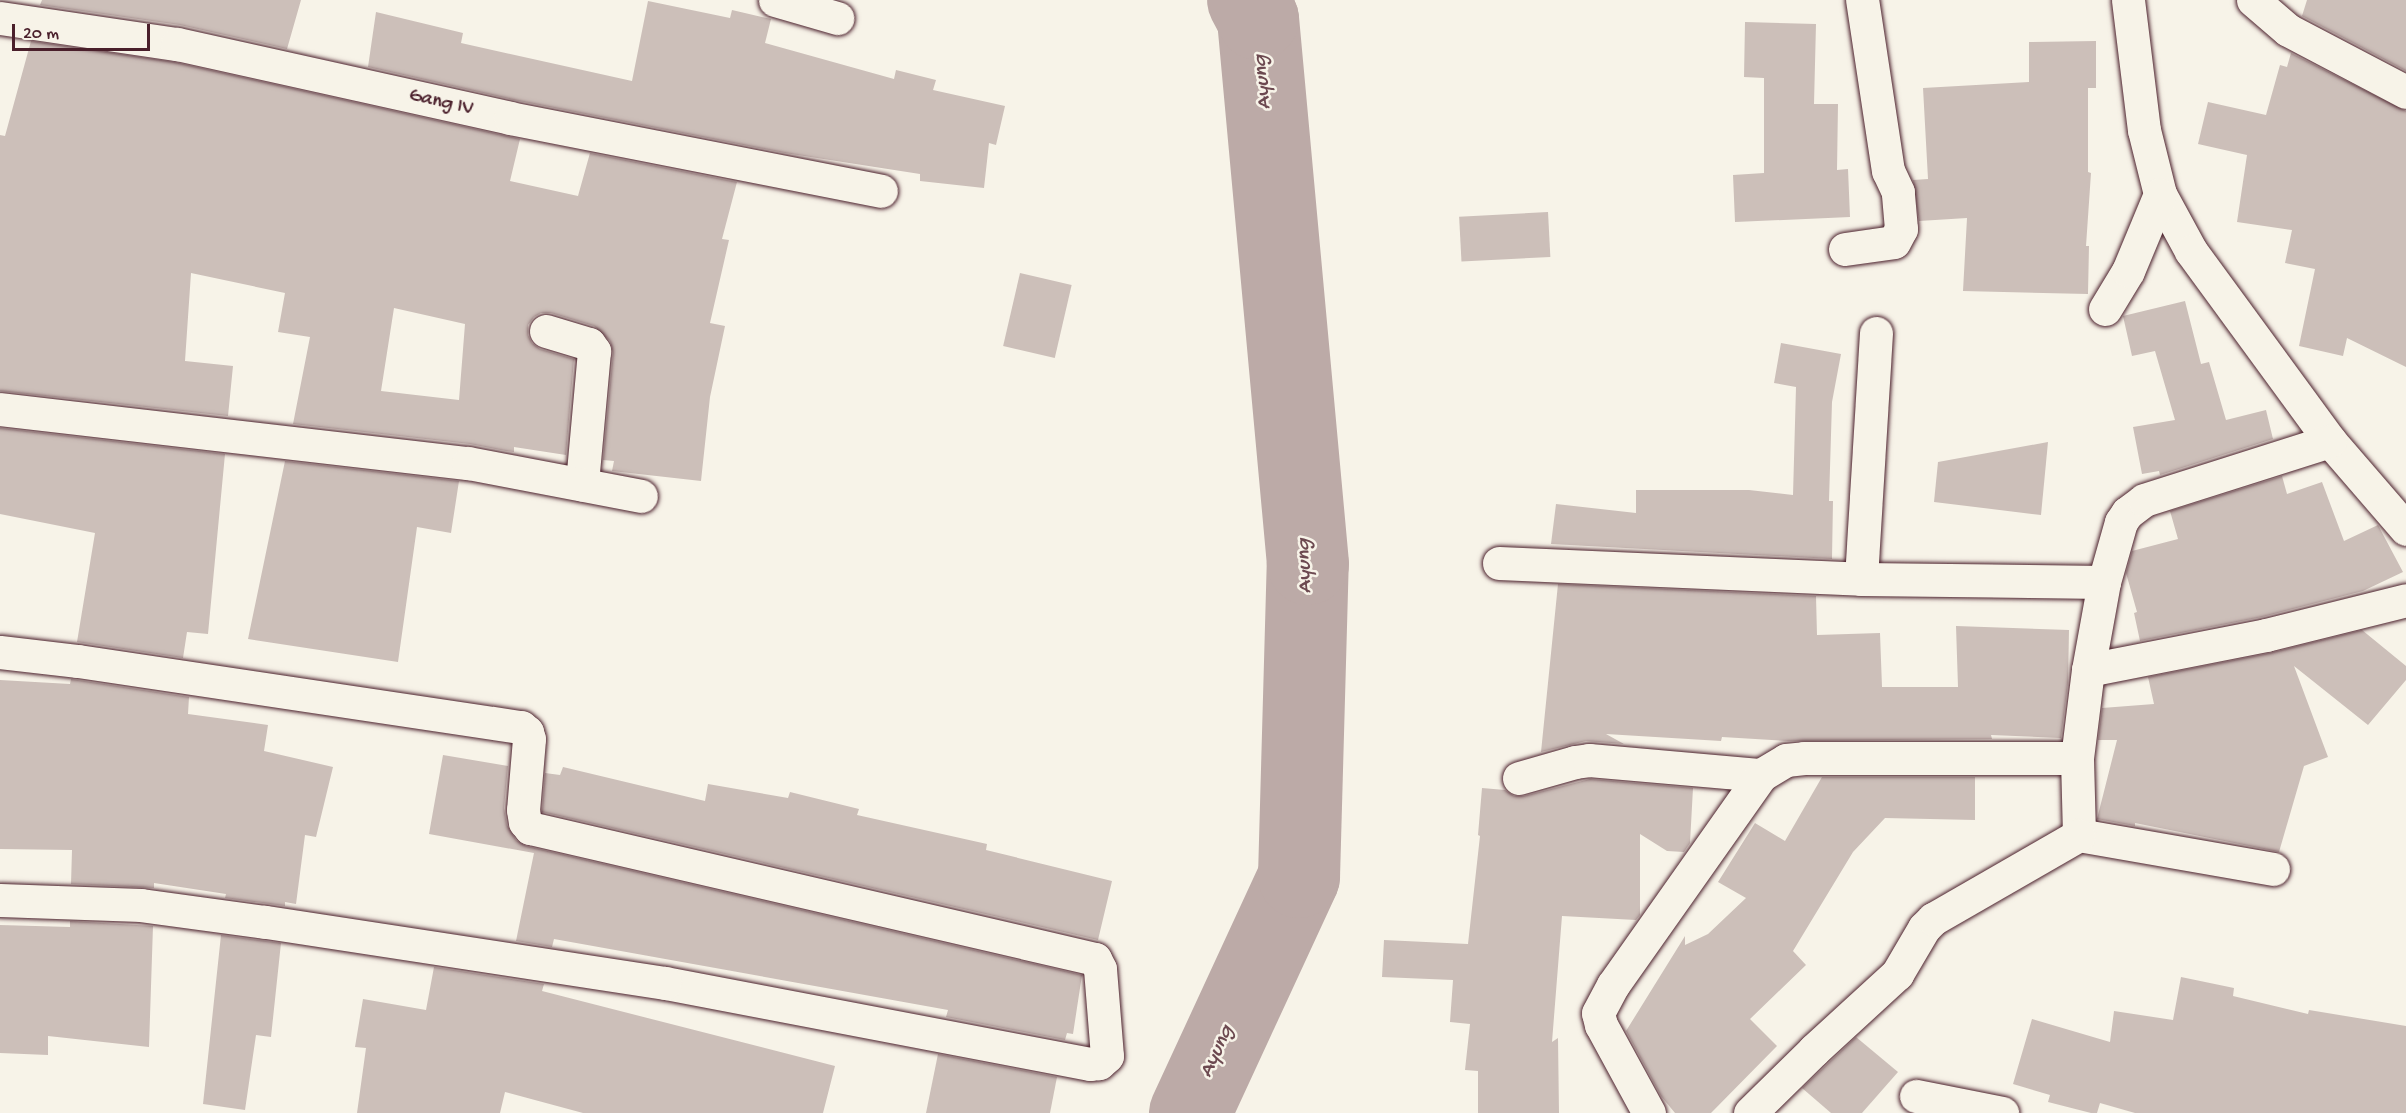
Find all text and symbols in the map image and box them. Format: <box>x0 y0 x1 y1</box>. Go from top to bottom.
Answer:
scale bar <box>15 12 153 50</box>
text: 20 m <box>23 24 59 45</box>
water label: Ayung <box>1249 54 1279 110</box>
street label: Gang IV <box>407 84 475 122</box>
water label: Ayung <box>1292 538 1320 594</box>
water label: Ayung <box>1195 1022 1241 1082</box>

